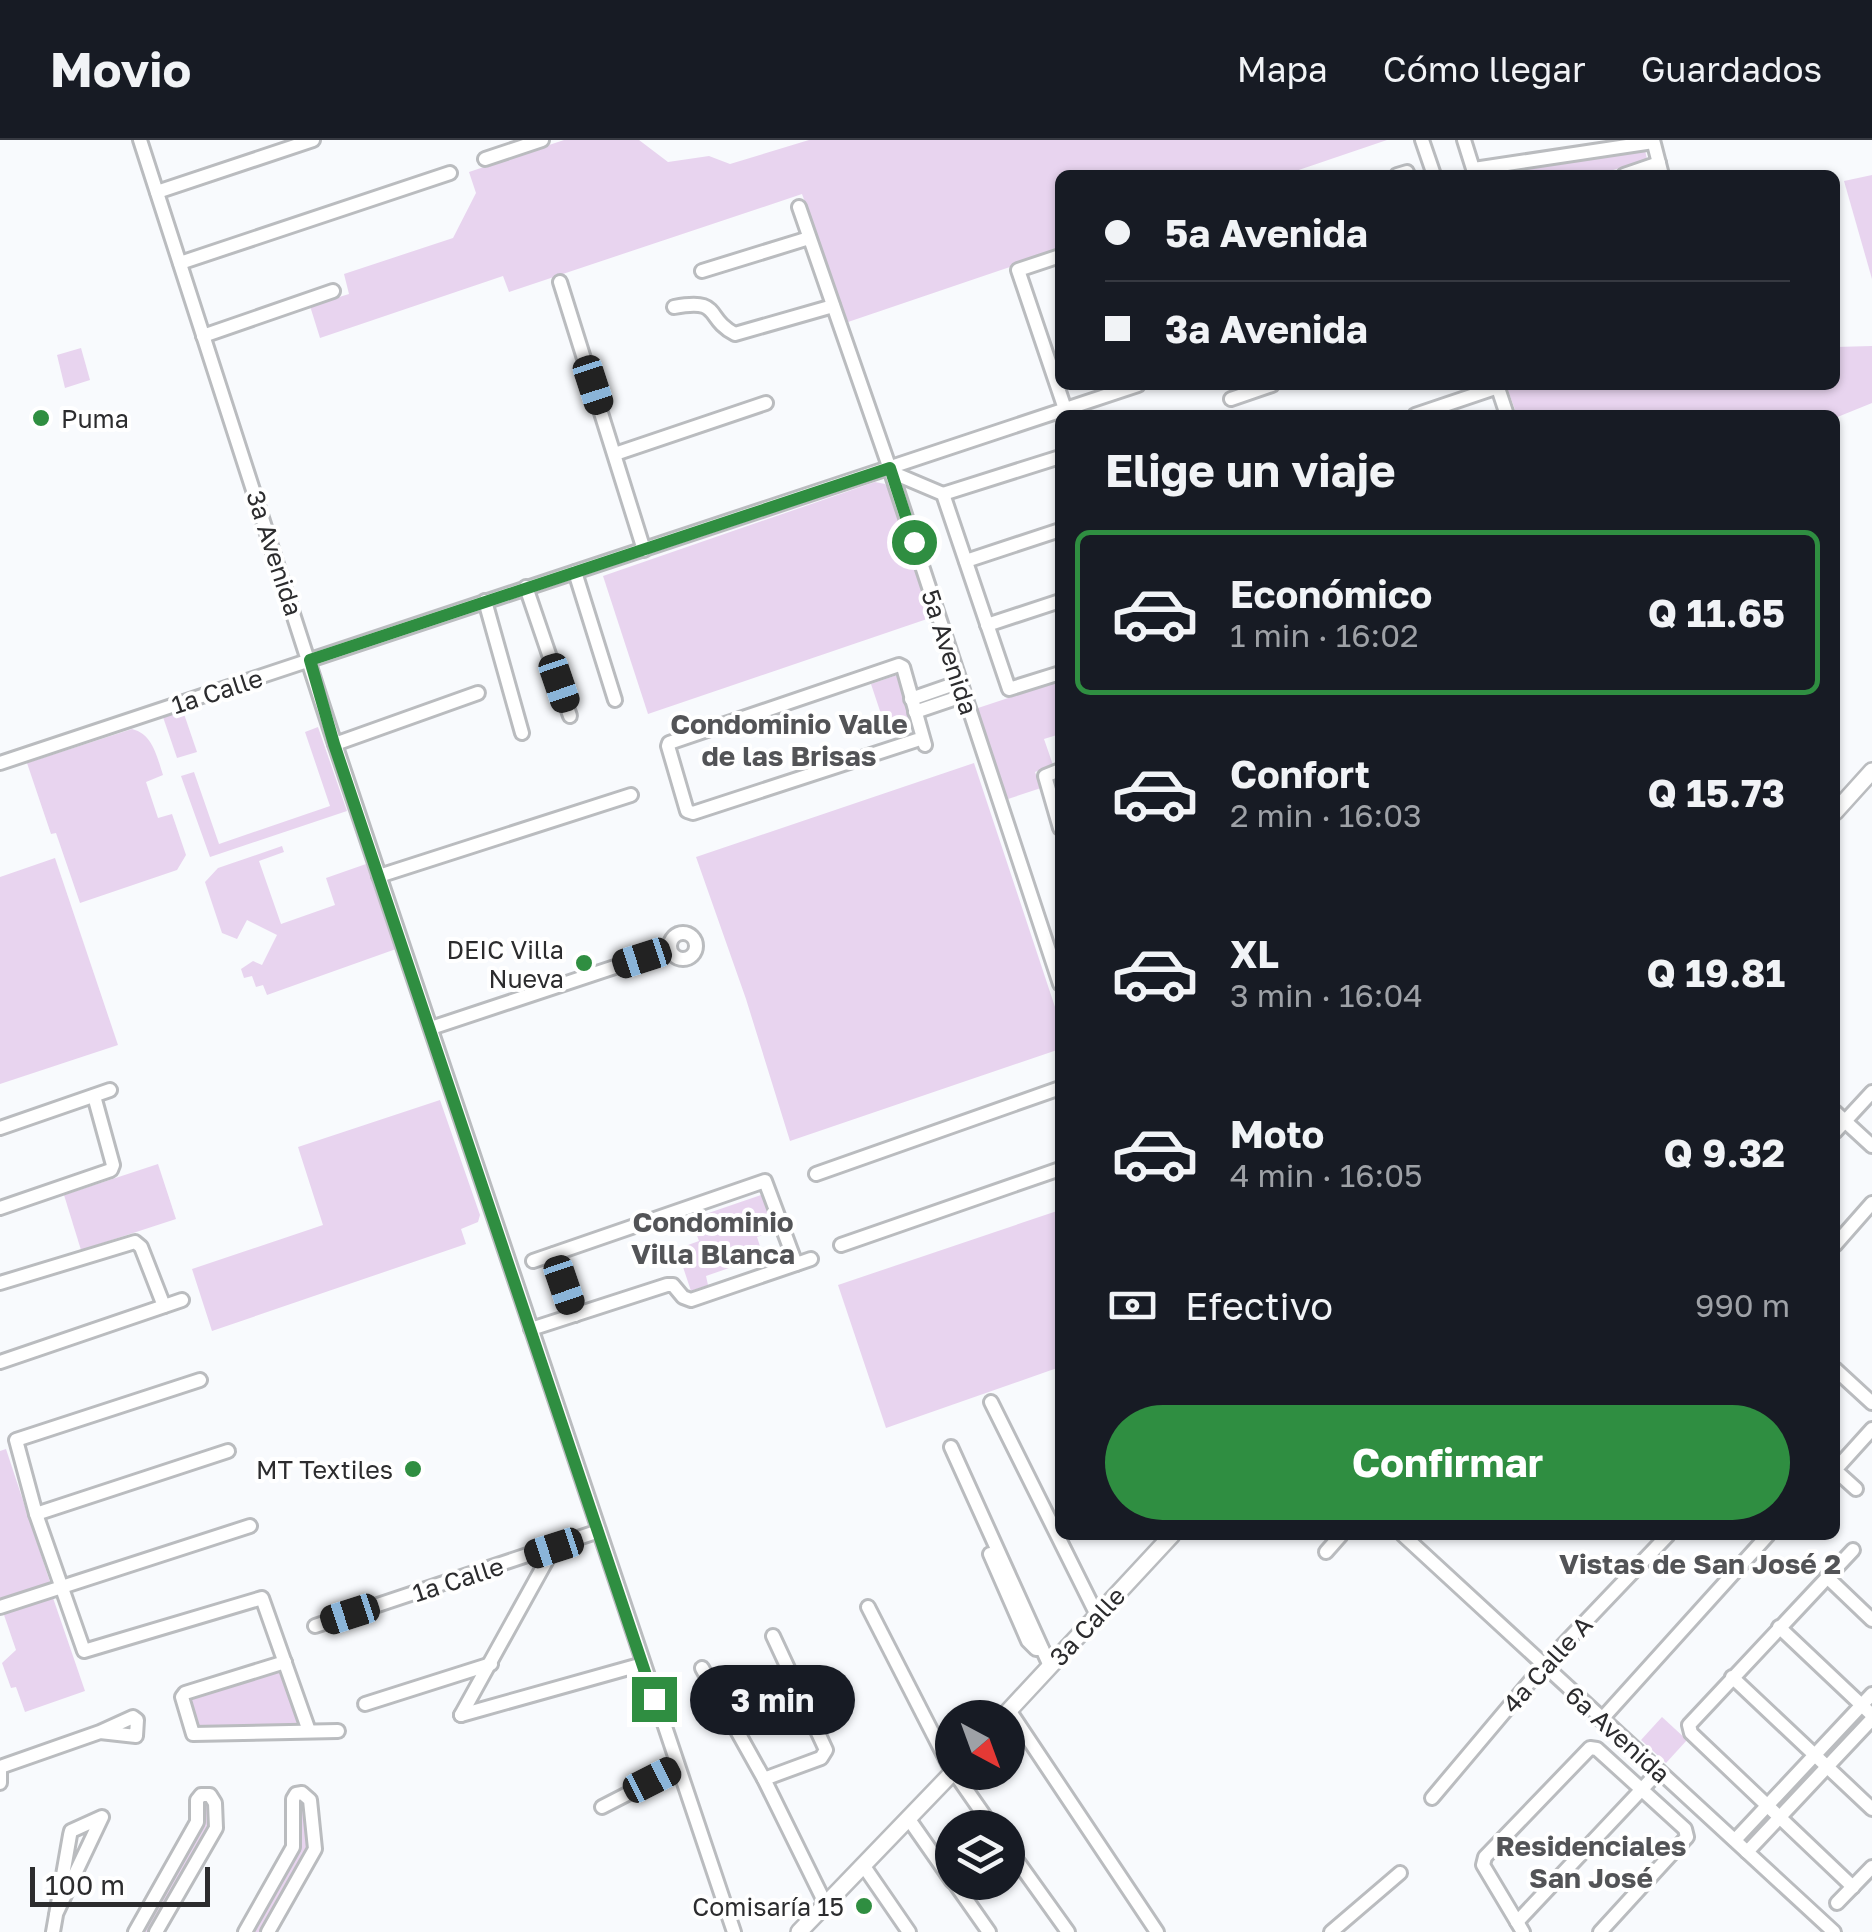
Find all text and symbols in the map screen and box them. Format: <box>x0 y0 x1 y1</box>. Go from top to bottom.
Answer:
text: Movio <box>50 40 191 98</box>
text: Mapa <box>1237 48 1328 90</box>
text: Cómo llegar <box>1383 48 1586 90</box>
text: Guardados <box>1641 48 1822 90</box>
text: 5a Avenida <box>1165 210 1368 255</box>
text: 3a Avenida <box>1165 306 1368 351</box>
car <box>569 352 617 418</box>
place label: Puma <box>61 403 129 434</box>
marker: Puma <box>30 407 52 429</box>
text: Elige un viaje <box>1105 443 1396 497</box>
street label: 3a Avenida <box>240 486 310 620</box>
route start <box>892 520 937 565</box>
icon: car <box>1110 568 1200 658</box>
text: Económico <box>1230 571 1432 616</box>
street label: 5a Avenida <box>915 586 985 718</box>
text: Q 11.65 <box>1648 590 1785 635</box>
text: 1 min · 16:02 <box>1230 616 1419 654</box>
car <box>535 650 583 716</box>
street label: 1a Calle <box>168 662 266 720</box>
district label: Condominio Valle de las Brisas <box>670 707 908 772</box>
icon: car <box>1110 748 1200 838</box>
text: Confort <box>1230 751 1370 796</box>
text: Q 15.73 <box>1647 770 1785 815</box>
text: 2 min · 16:03 <box>1230 796 1422 834</box>
icon: car <box>1110 928 1200 1018</box>
text: XL <box>1230 931 1279 976</box>
place label: DEIC Villa Nueva <box>447 934 564 994</box>
car <box>609 934 675 982</box>
text: Q 19.81 <box>1646 950 1785 995</box>
marker: DEIC Villa Nueva <box>573 952 595 974</box>
text: 3 min · 16:04 <box>1230 976 1423 1014</box>
icon: car <box>1110 1108 1200 1198</box>
text: Moto <box>1230 1111 1324 1156</box>
text: Q 9.32 <box>1664 1130 1785 1175</box>
text: 4 min · 16:05 <box>1230 1156 1423 1194</box>
district label: Condominio Villa Blanca <box>631 1205 795 1270</box>
car <box>540 1252 588 1318</box>
icon: cash <box>1105 1278 1160 1333</box>
text: Efectivo <box>1185 1283 1333 1328</box>
text: 990 m <box>1695 1286 1790 1324</box>
button: Confirmar <box>1105 1405 1790 1520</box>
place label: MT Textiles <box>256 1454 393 1485</box>
marker: MT Textiles <box>402 1458 424 1480</box>
car <box>521 1524 587 1572</box>
district label: Vistas de San José 2 <box>1559 1547 1841 1580</box>
street label: 1a Calle <box>409 1550 507 1608</box>
street label: 3a Calle <box>1043 1580 1131 1672</box>
car <box>317 1590 383 1638</box>
street label: 4a Calle A <box>1495 1609 1599 1719</box>
callout: 3 min <box>689 1664 854 1734</box>
route end <box>632 1677 677 1722</box>
street label: 6a Avenida <box>1559 1679 1677 1789</box>
text: 3 min <box>731 1681 814 1719</box>
north arrow <box>935 1700 1025 1790</box>
map controls <box>935 1700 1025 1900</box>
car <box>618 1753 686 1807</box>
button: layers <box>935 1810 1025 1900</box>
district label: Residenciales San José <box>1495 1829 1687 1894</box>
scale bar <box>30 1862 210 1906</box>
text: 100 m <box>45 1868 125 1901</box>
place label: Comisaría 15 <box>692 1891 844 1922</box>
marker: Comisaría 15 <box>853 1895 875 1917</box>

